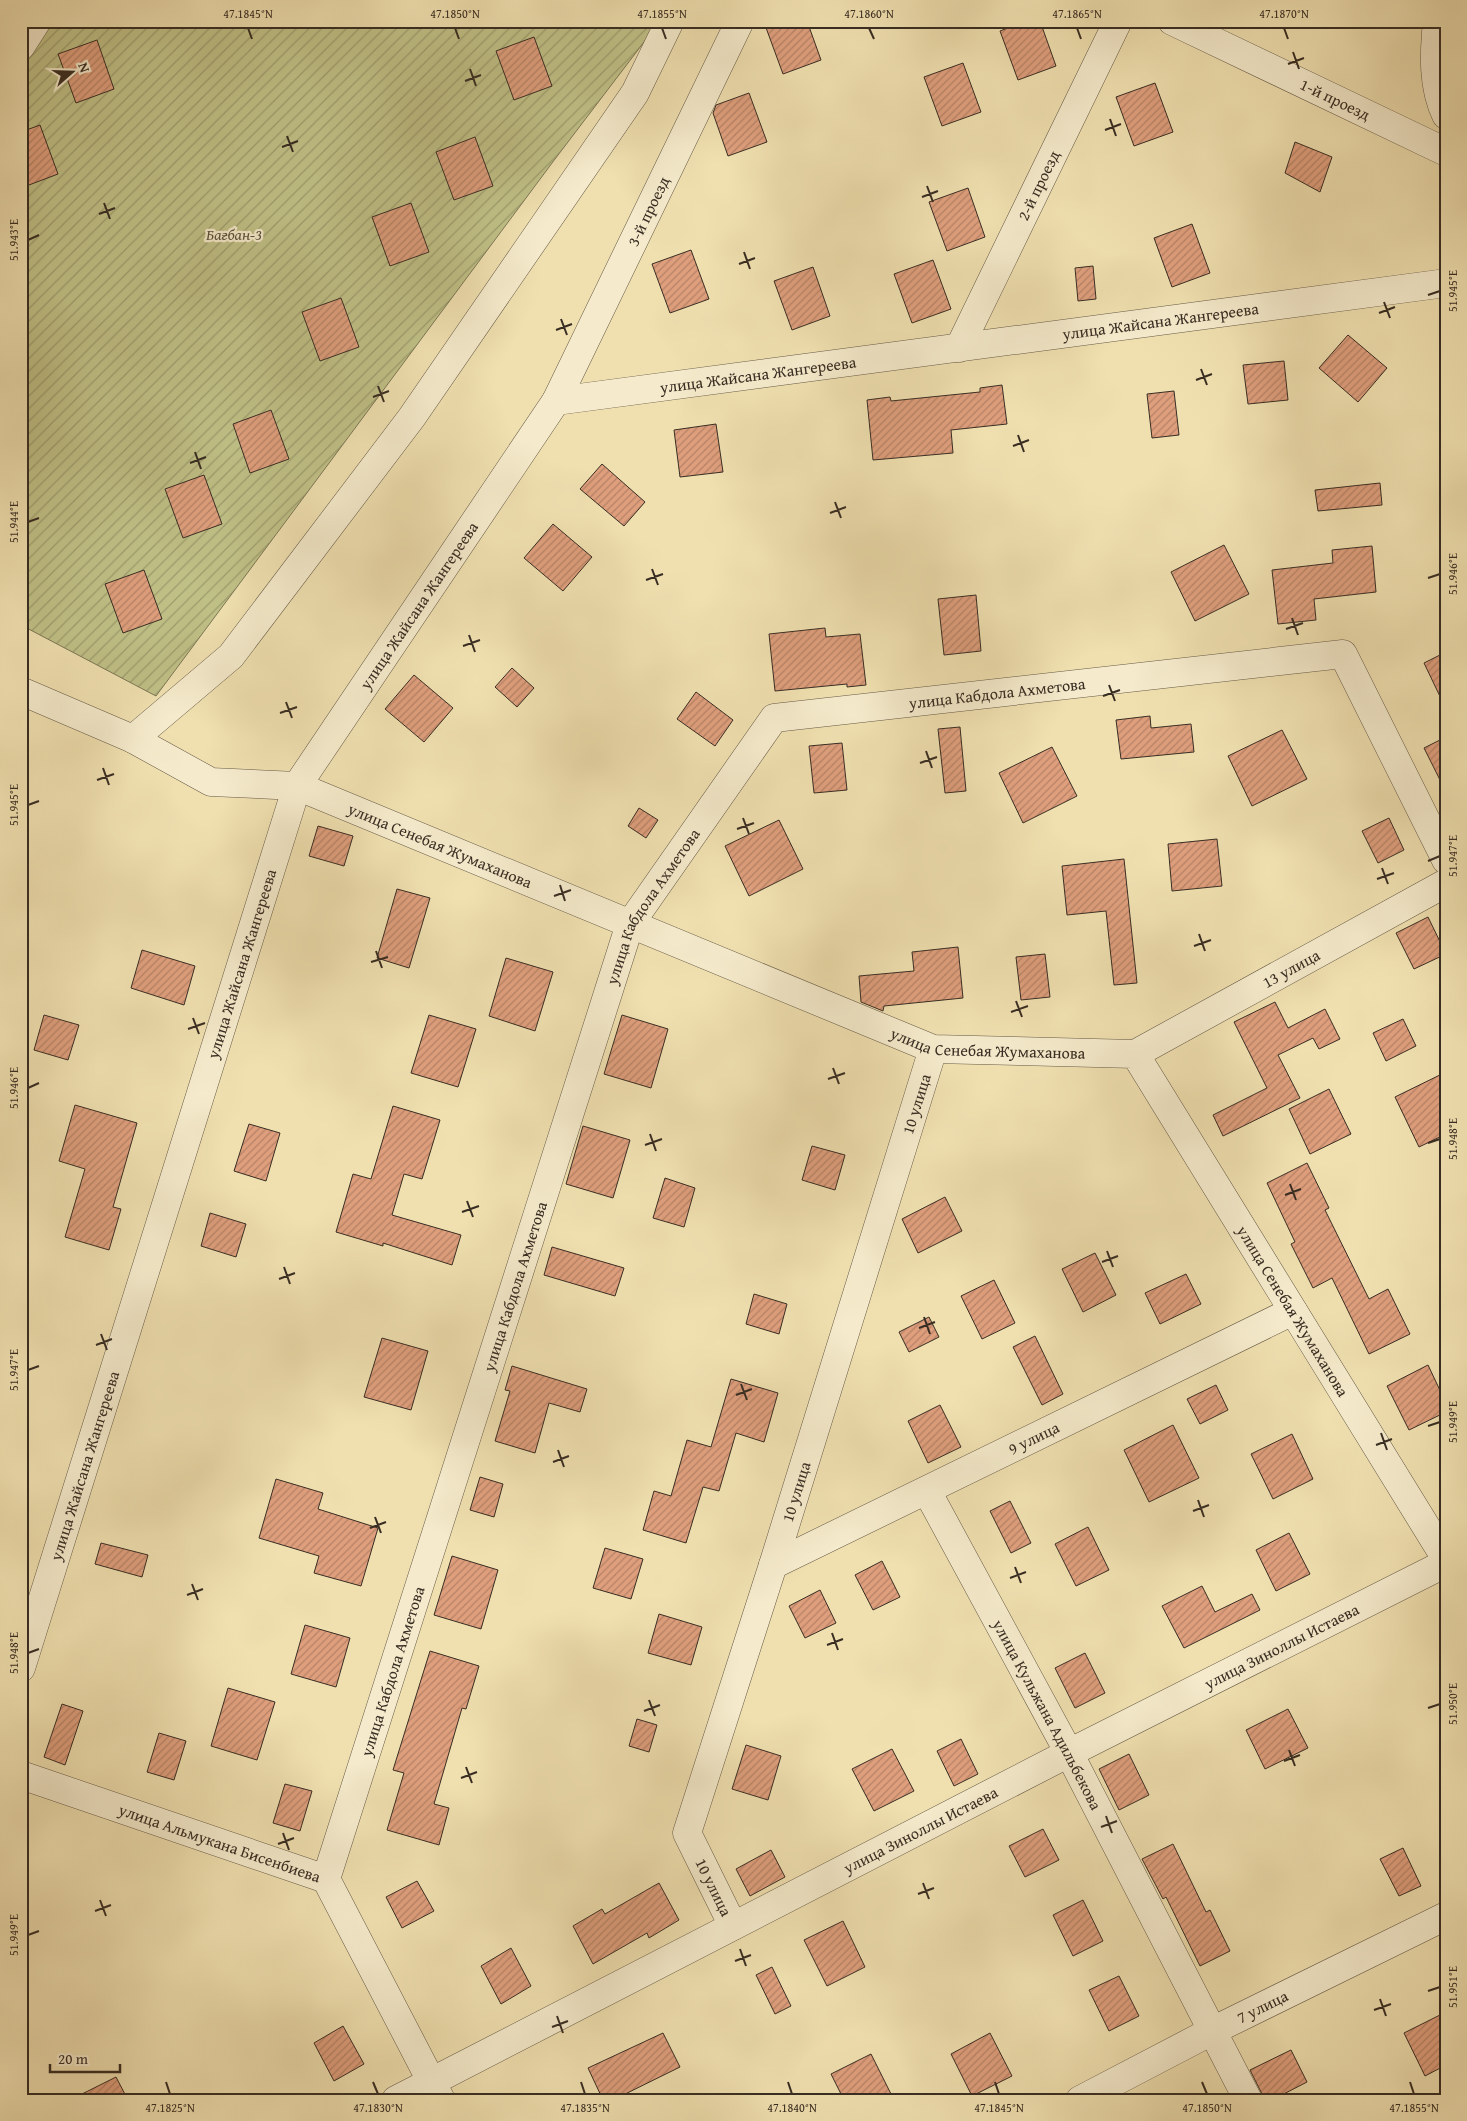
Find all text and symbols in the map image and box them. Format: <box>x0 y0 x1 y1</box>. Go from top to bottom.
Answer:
text: 47.1845°N <box>223 5 273 22</box>
text: 47.1850°N <box>430 5 480 22</box>
text: 47.1855°N <box>637 5 687 22</box>
text: 47.1860°N <box>844 5 894 22</box>
text: 47.1865°N <box>1052 5 1102 22</box>
text: 47.1870°N <box>1259 5 1309 22</box>
north arrow <box>48 48 98 98</box>
text: N <box>73 60 95 76</box>
street label: 1-й проезд <box>1296 72 1375 126</box>
street label: 2-й проезд <box>1011 146 1066 224</box>
street label: 3-й проезд <box>621 172 675 250</box>
text: 51.943°E <box>5 219 22 261</box>
park label: Бағбан-3 <box>206 222 262 246</box>
text: 51.945°E <box>1444 270 1461 312</box>
street label: улица Жайсана Жангереева <box>1060 296 1260 346</box>
street label: улица Жайсана Жангереева <box>657 349 858 399</box>
text: 51.944°E <box>5 501 22 543</box>
street label: улица Жайсана Жангереева <box>353 516 484 695</box>
text: 51.946°E <box>1444 553 1461 595</box>
street label: улица Кабдола Ахметова <box>907 671 1087 715</box>
text: 51.945°E <box>5 784 22 826</box>
street label: улица Сенебая Жумаханова <box>344 796 536 894</box>
street label: улица Кабдола Ахметова <box>599 823 706 989</box>
text: 51.947°E <box>1444 835 1461 877</box>
street label: улица Жайсана Жангереева <box>200 865 282 1063</box>
street label: 13 улица <box>1258 943 1324 994</box>
street label: улица Сенебая Жумаханова <box>886 1020 1086 1065</box>
text: 51.946°E <box>5 1067 22 1109</box>
street label: 10 улица <box>895 1070 937 1137</box>
text: 51.948°E <box>1444 1118 1461 1160</box>
street label: улица Кабдола Ахметова <box>476 1198 553 1375</box>
street label: улица Сенебая Жумаханова <box>1231 1220 1355 1402</box>
text: 51.947°E <box>5 1349 22 1391</box>
street label: улица Жайсана Жангереева <box>43 1367 125 1565</box>
text: 51.949°E <box>1444 1401 1461 1443</box>
street label: 9 улица <box>1004 1415 1064 1460</box>
street label: 10 улица <box>775 1458 817 1525</box>
street label: улица Кабдола Ахметова <box>353 1583 431 1760</box>
street label: улица Зиноллы Истаева <box>1199 1597 1363 1696</box>
street label: улица Кульжана Адильбекова <box>986 1614 1108 1814</box>
text: 51.948°E <box>5 1632 22 1674</box>
text: 51.950°E <box>1444 1683 1461 1725</box>
street label: улица Зиноллы Истаева <box>838 1780 1002 1880</box>
street label: улица Альмукана Бисенбиева <box>115 1797 324 1888</box>
street label: 10 улица <box>690 1854 739 1921</box>
text: 51.949°E <box>5 1914 22 1956</box>
text: 51.951°E <box>1444 1966 1461 2008</box>
street label: 7 улица <box>1233 1983 1292 2029</box>
scale bar <box>50 2041 120 2073</box>
text: 20 m <box>58 2048 89 2069</box>
text: 47.1825°N <box>145 2099 195 2116</box>
text: 47.1830°N <box>353 2099 403 2116</box>
text: 47.1835°N <box>560 2099 610 2116</box>
text: 47.1840°N <box>767 2099 817 2116</box>
text: 47.1845°N <box>974 2099 1024 2116</box>
text: 47.1850°N <box>1182 2099 1232 2116</box>
text: 47.1855°N <box>1389 2099 1439 2116</box>

